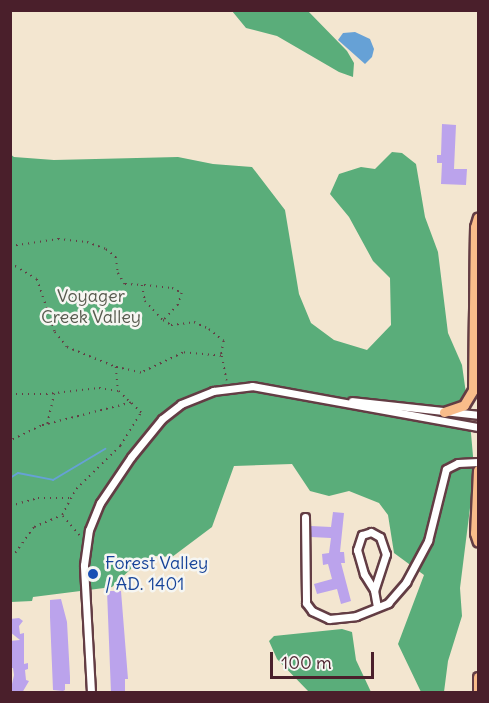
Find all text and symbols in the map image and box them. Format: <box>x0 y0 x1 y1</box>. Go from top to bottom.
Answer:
park label: Voyager Creek Valley <box>41 286 141 328</box>
place label: Forest Valley / AD. 1401 <box>105 553 208 596</box>
marker: Forest Valley / AD. 1401 <box>86 567 100 581</box>
scale bar <box>273 640 376 678</box>
text: 100 m <box>281 651 332 674</box>

